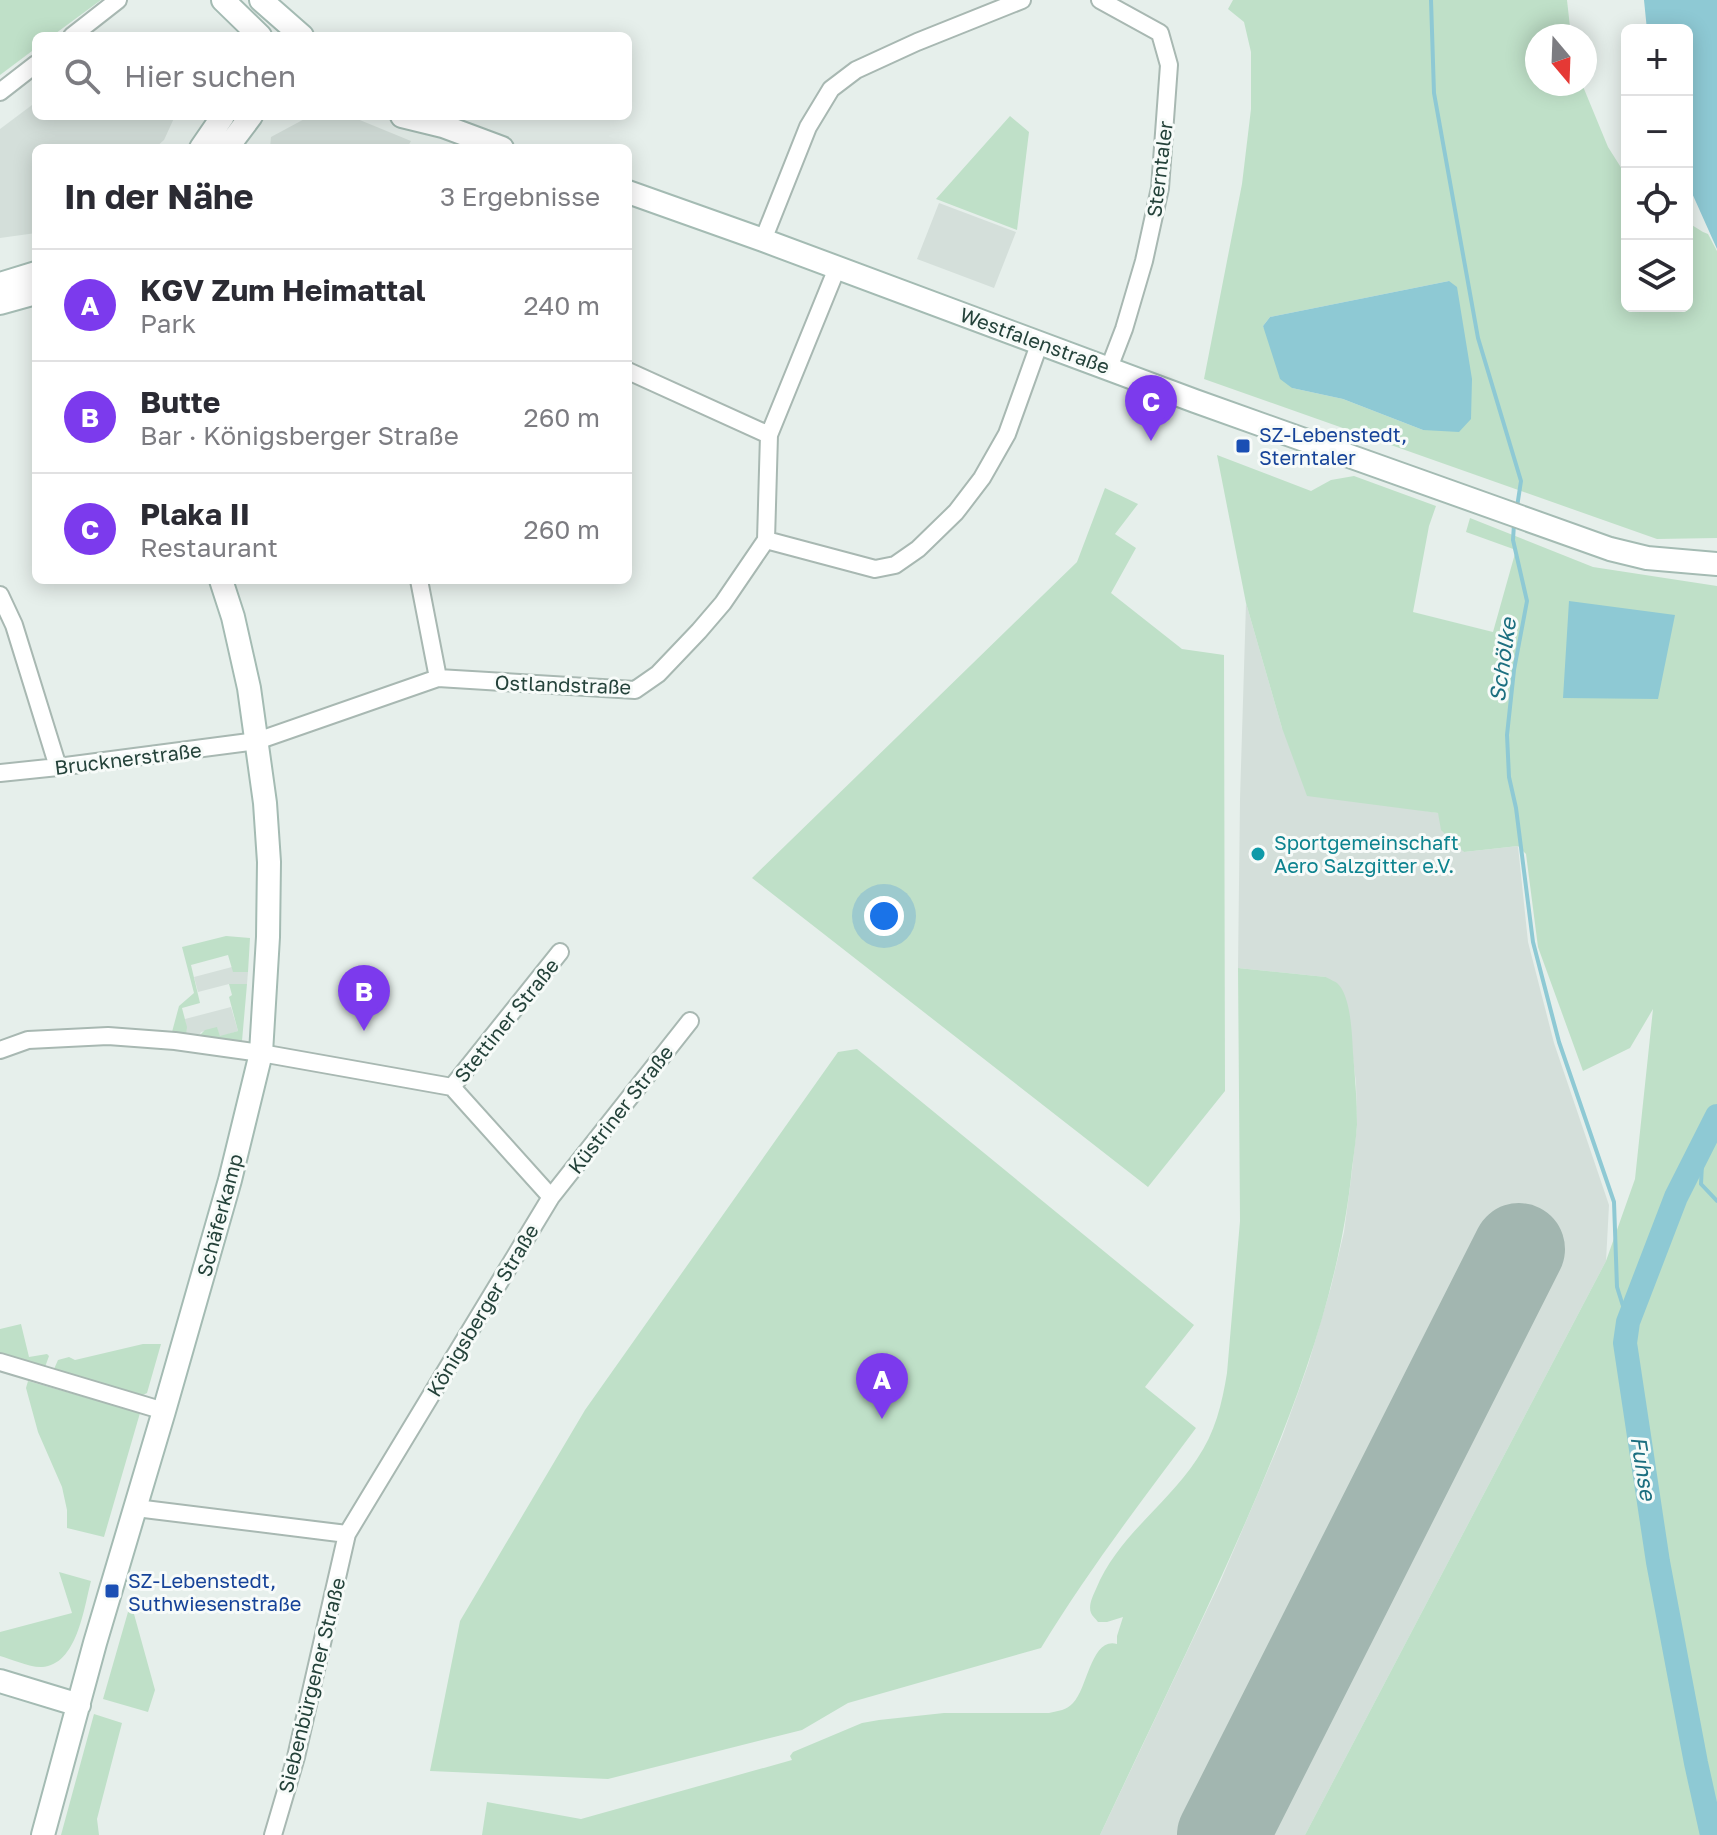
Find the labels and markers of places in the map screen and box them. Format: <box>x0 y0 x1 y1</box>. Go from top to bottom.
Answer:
pin: C <box>1125 375 1177 441</box>
place label: SZ-Lebenstedt, Sterntaler <box>1259 422 1407 469</box>
marker: SZ-Lebenstedt, Sterntaler <box>1234 437 1252 455</box>
place label: Sportgemeinschaft Aero Salzgitter e.V. <box>1274 830 1459 877</box>
marker: Sportgemeinschaft Aero Salzgitter e.V. <box>1249 845 1267 863</box>
pin: B <box>338 965 390 1031</box>
pin: A <box>856 1353 908 1419</box>
place label: SZ-Lebenstedt, Suthwiesenstraße <box>128 1568 301 1615</box>
marker: SZ-Lebenstedt, Suthwiesenstraße <box>103 1582 121 1600</box>

